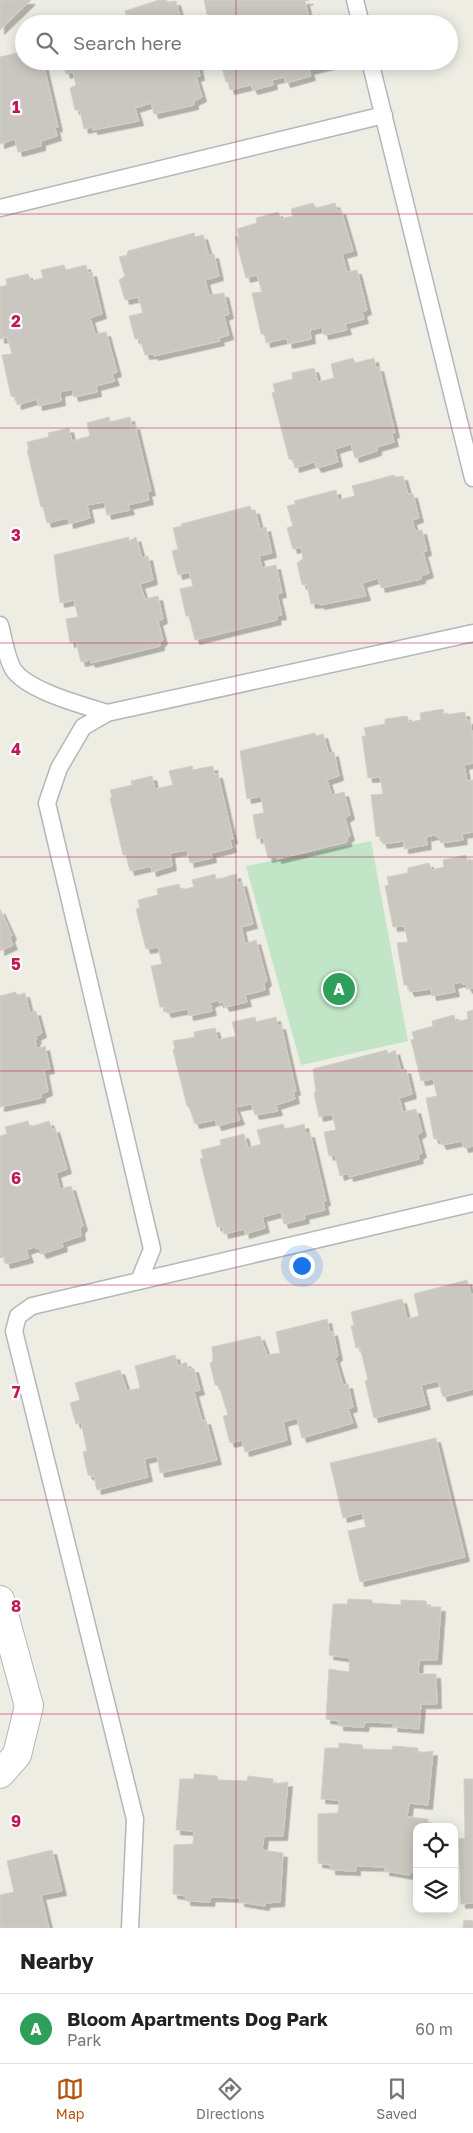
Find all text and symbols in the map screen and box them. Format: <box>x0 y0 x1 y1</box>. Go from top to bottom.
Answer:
search box <box>15 15 458 70</box>
icon: search <box>33 29 61 57</box>
text: Search here <box>73 31 182 54</box>
text: 1 <box>12 97 20 117</box>
text: 2 <box>11 311 21 331</box>
text: 3 <box>11 525 21 545</box>
text: 4 <box>11 739 21 759</box>
text: 5 <box>11 954 21 974</box>
pin: A <box>323 970 355 1008</box>
text: 6 <box>11 1168 21 1188</box>
your location <box>289 1253 315 1279</box>
text: 7 <box>12 1382 21 1402</box>
text: 8 <box>11 1596 21 1616</box>
text: 9 <box>11 1811 21 1831</box>
map controls <box>413 1823 458 1913</box>
button: locate <box>413 1823 458 1868</box>
button: layers <box>413 1868 458 1913</box>
text: Nearby <box>20 1948 94 1974</box>
text: Bloom Apartments Dog Park <box>67 2007 328 2030</box>
text: A <box>30 2019 42 2039</box>
text: 60 m <box>415 2019 453 2039</box>
text: Park <box>67 2030 102 2050</box>
tab: Map <box>56 2075 84 2122</box>
tab: Directions <box>196 2075 265 2122</box>
tab: Saved <box>376 2075 417 2122</box>

